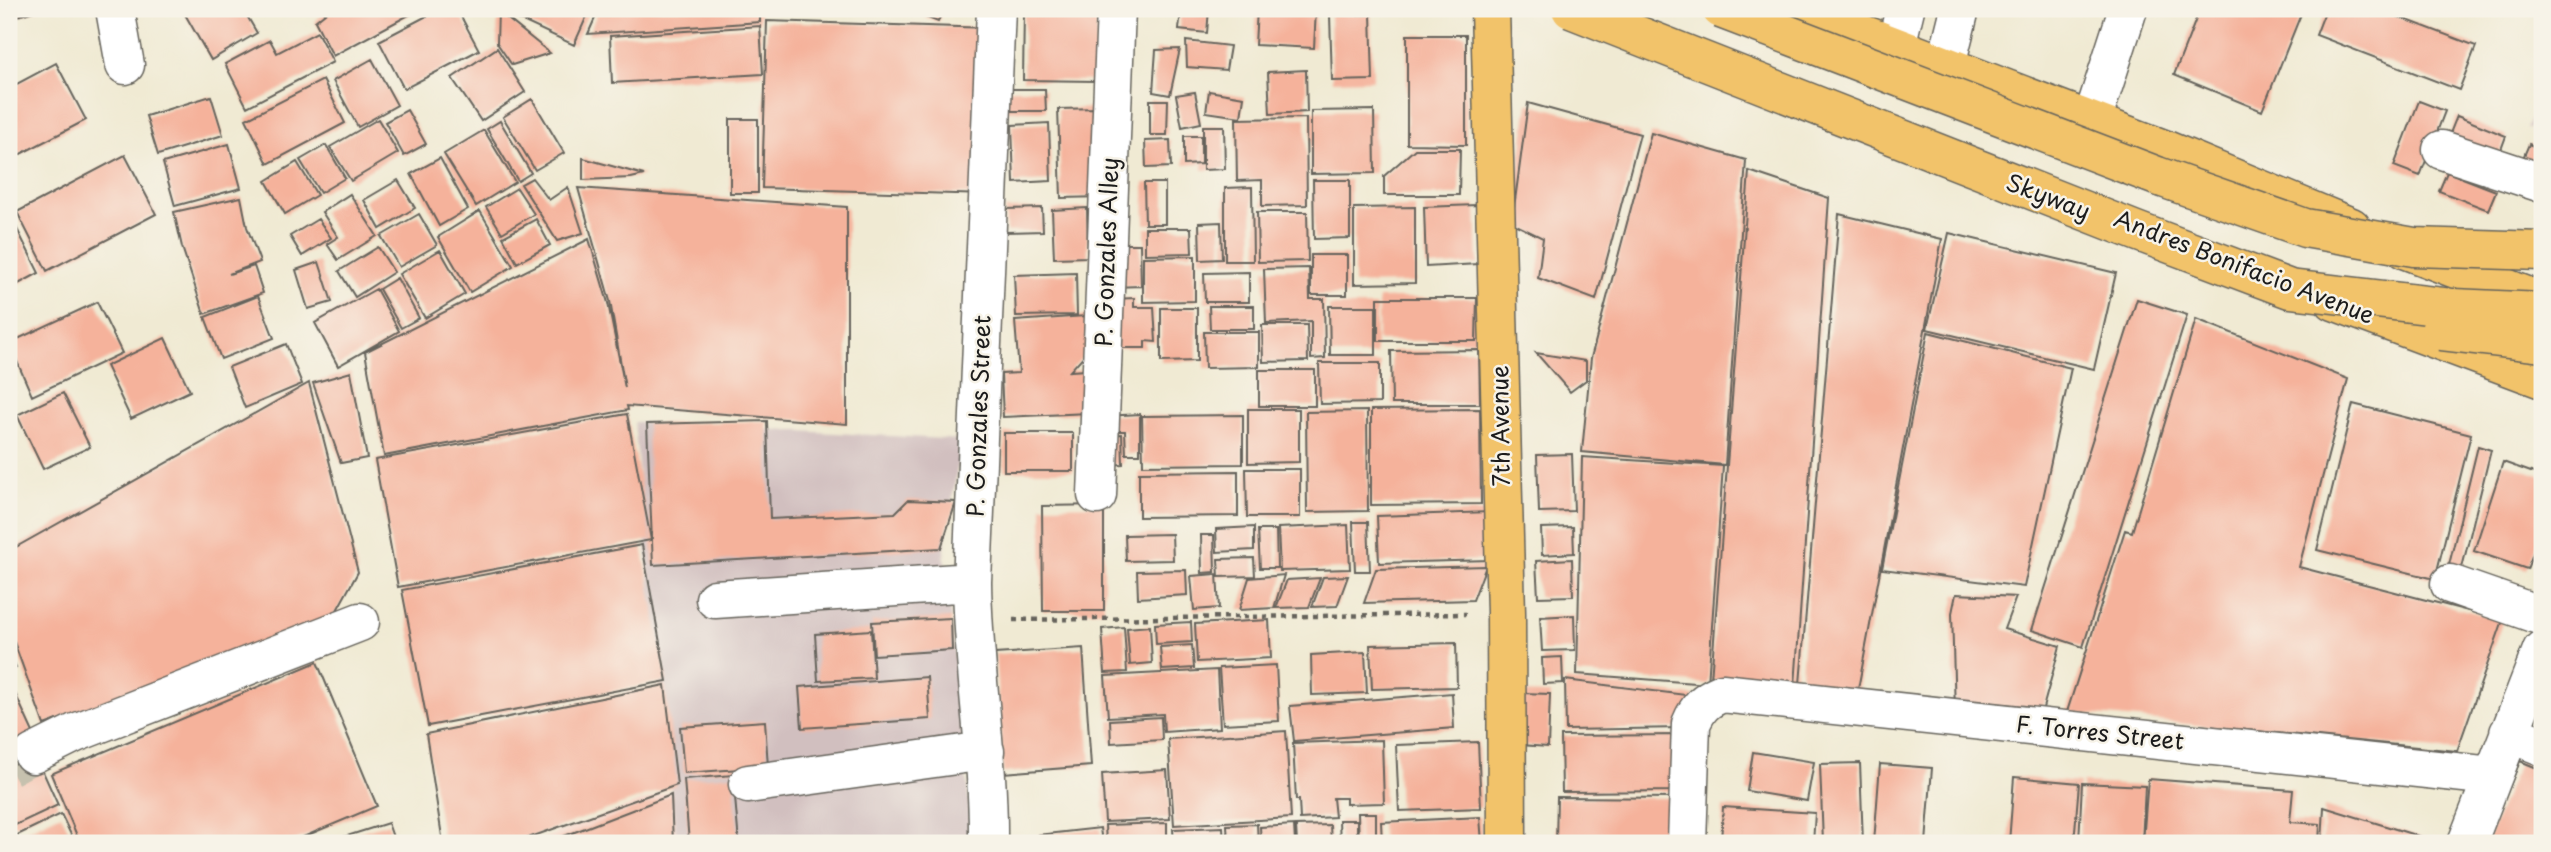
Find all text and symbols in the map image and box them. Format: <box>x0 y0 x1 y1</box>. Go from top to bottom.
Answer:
street label: P. Gonzales Alley <box>1085 157 1126 347</box>
street label: Skyway <box>2001 164 2096 228</box>
street label: Andres Bonifacio Avenue <box>2109 200 2380 331</box>
street label: P. Gonzales Street <box>956 314 999 518</box>
street label: 7th Avenue <box>1481 365 1518 487</box>
street label: F. Torres Street <box>2014 705 2186 758</box>

